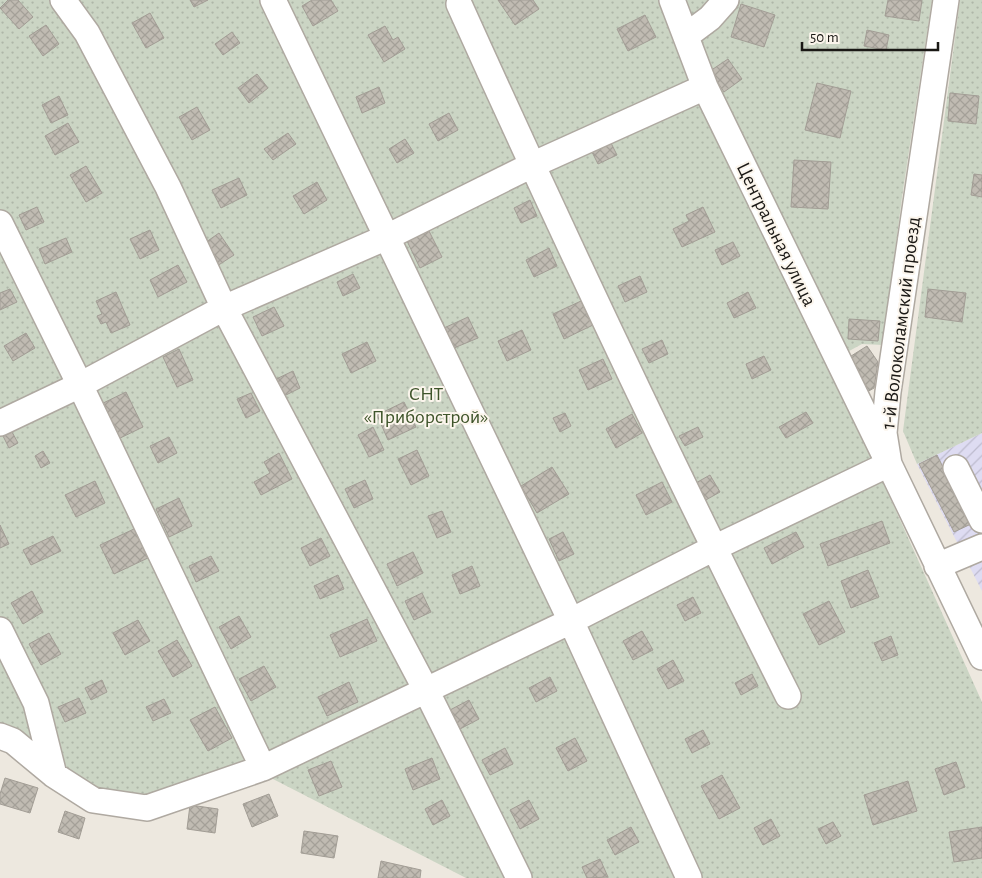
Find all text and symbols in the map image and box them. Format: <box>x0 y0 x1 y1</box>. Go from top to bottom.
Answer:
scale bar <box>802 20 938 52</box>
text: 50 m <box>810 30 839 45</box>
street label: Центральная улица <box>733 159 820 310</box>
street label: 1-й Волоколамский проезд <box>878 216 924 431</box>
park label: СНТ «Приборстрой» <box>364 384 488 427</box>

